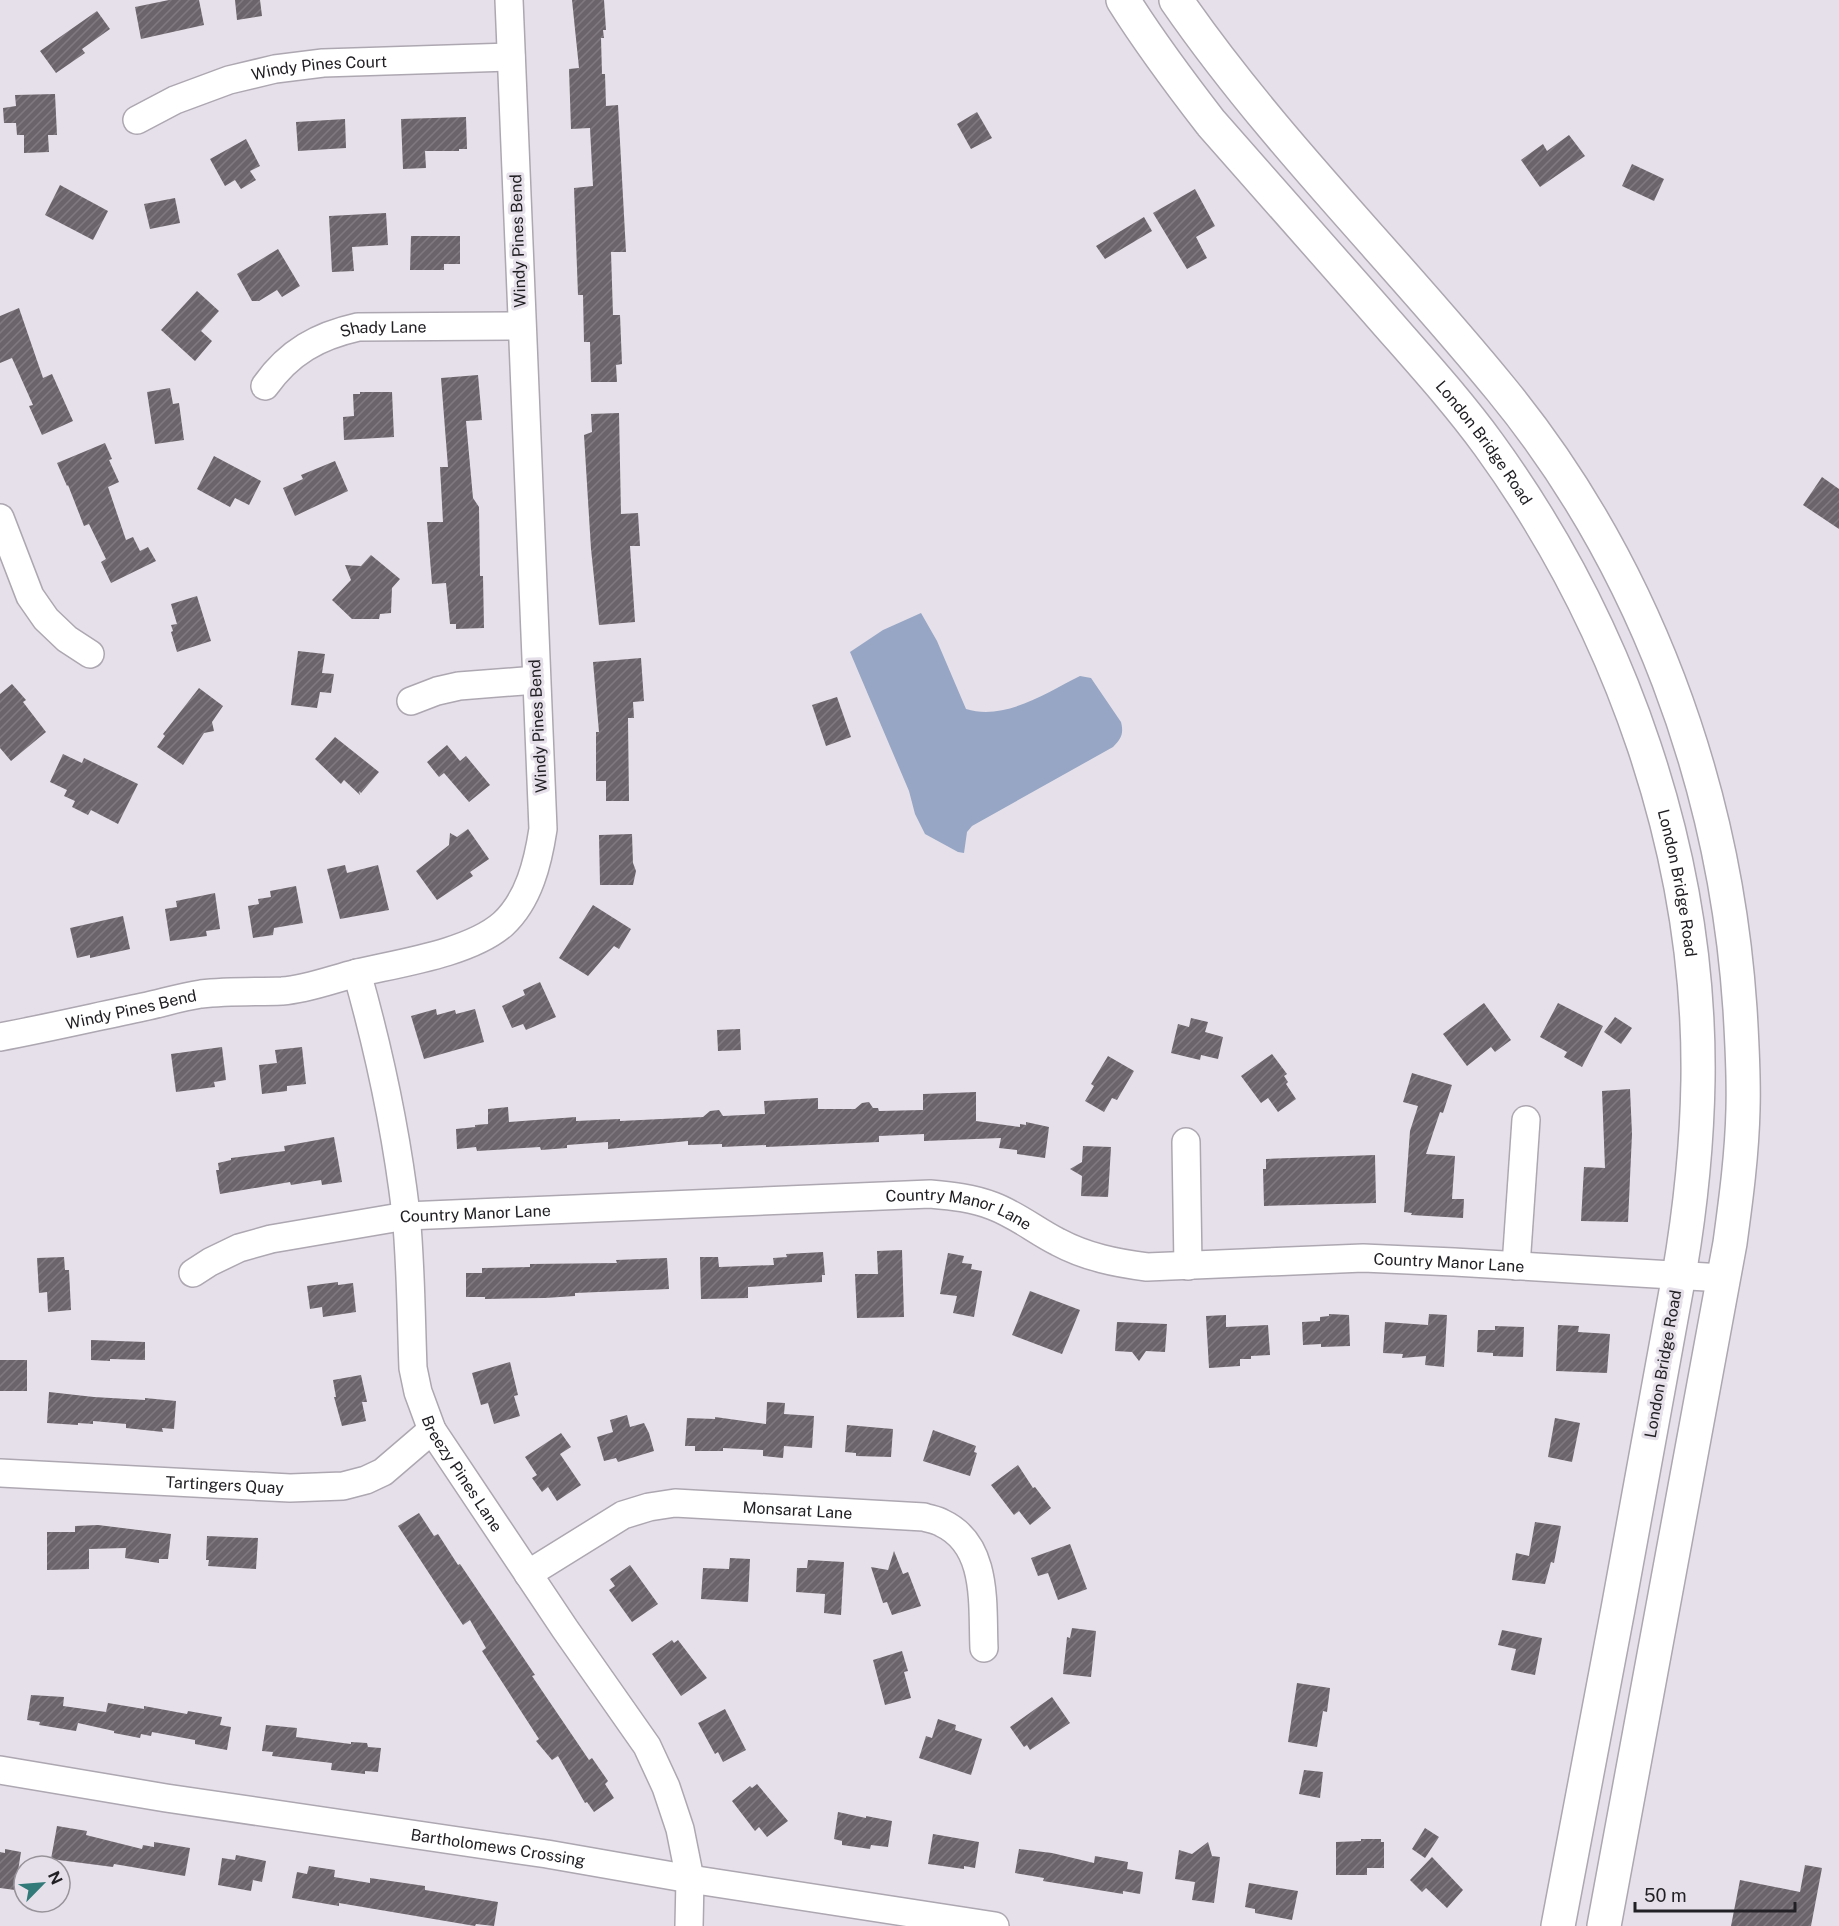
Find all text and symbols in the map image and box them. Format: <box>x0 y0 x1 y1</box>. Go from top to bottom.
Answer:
street label: Windy Pines Court <box>249 51 387 84</box>
street label: Windy Pines Bend <box>506 174 530 308</box>
street label: Shady Lane <box>338 317 427 341</box>
street label: London Bridge Road <box>1432 376 1536 508</box>
street label: Windy Pines Bend <box>525 659 551 793</box>
street label: London Bridge Road <box>1654 807 1701 958</box>
street label: Windy Pines Bend <box>64 985 198 1033</box>
street label: Country Manor Lane <box>885 1185 1035 1234</box>
street label: Country Manor Lane <box>398 1200 551 1226</box>
street label: Country Manor Lane <box>1373 1249 1525 1276</box>
street label: London Bridge Road <box>1641 1289 1685 1439</box>
street label: Breezy Pines Lane <box>418 1413 507 1535</box>
street label: Tartingers Quay <box>165 1472 285 1497</box>
street label: Monsarat Lane <box>742 1497 853 1522</box>
street label: Bartholomews Crossing <box>409 1825 587 1870</box>
north arrow <box>12 1854 72 1914</box>
text: N <box>44 1868 66 1888</box>
scale bar <box>1635 1875 1796 1913</box>
text: 50 m <box>1644 1885 1687 1906</box>

